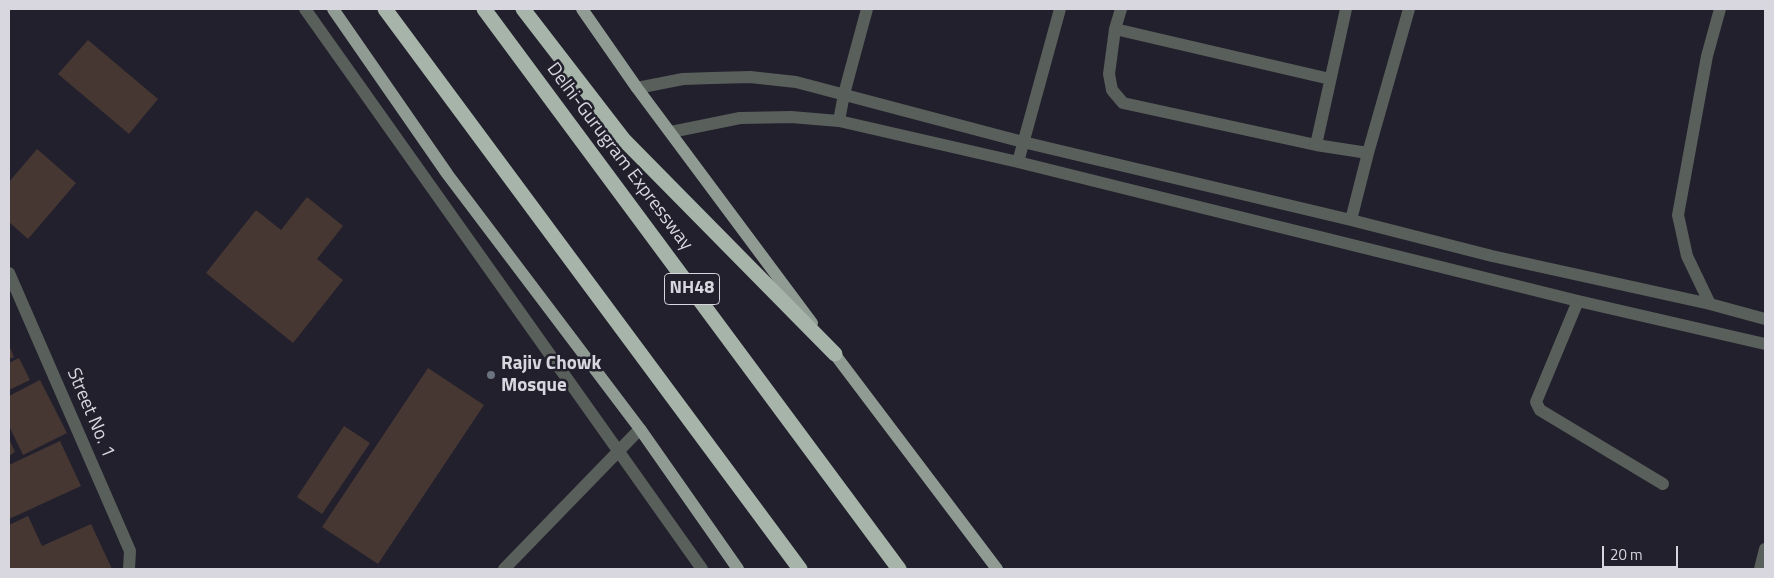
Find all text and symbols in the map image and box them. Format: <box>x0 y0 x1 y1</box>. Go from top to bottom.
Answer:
street label: Delhi-Gurugram Expressway <box>541 59 697 255</box>
road number: NH48 <box>664 274 720 304</box>
place label: Rajiv Chowk Mosque <box>501 353 601 397</box>
street label: Street No. 1 <box>61 365 119 461</box>
marker: Rajiv Chowk Mosque <box>485 369 497 381</box>
scale bar <box>1604 536 1680 568</box>
text: 20 m <box>1610 543 1643 566</box>

